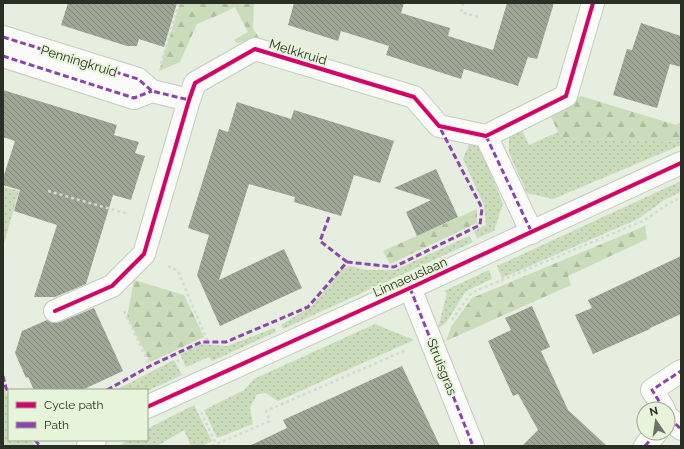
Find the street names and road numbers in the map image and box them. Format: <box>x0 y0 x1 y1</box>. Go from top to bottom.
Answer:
street label: Melkkruid <box>267 36 329 68</box>
street label: Penningkruid <box>39 42 119 80</box>
street label: Linnaeuslaan <box>371 254 449 300</box>
street label: Struisgras <box>424 337 460 397</box>

